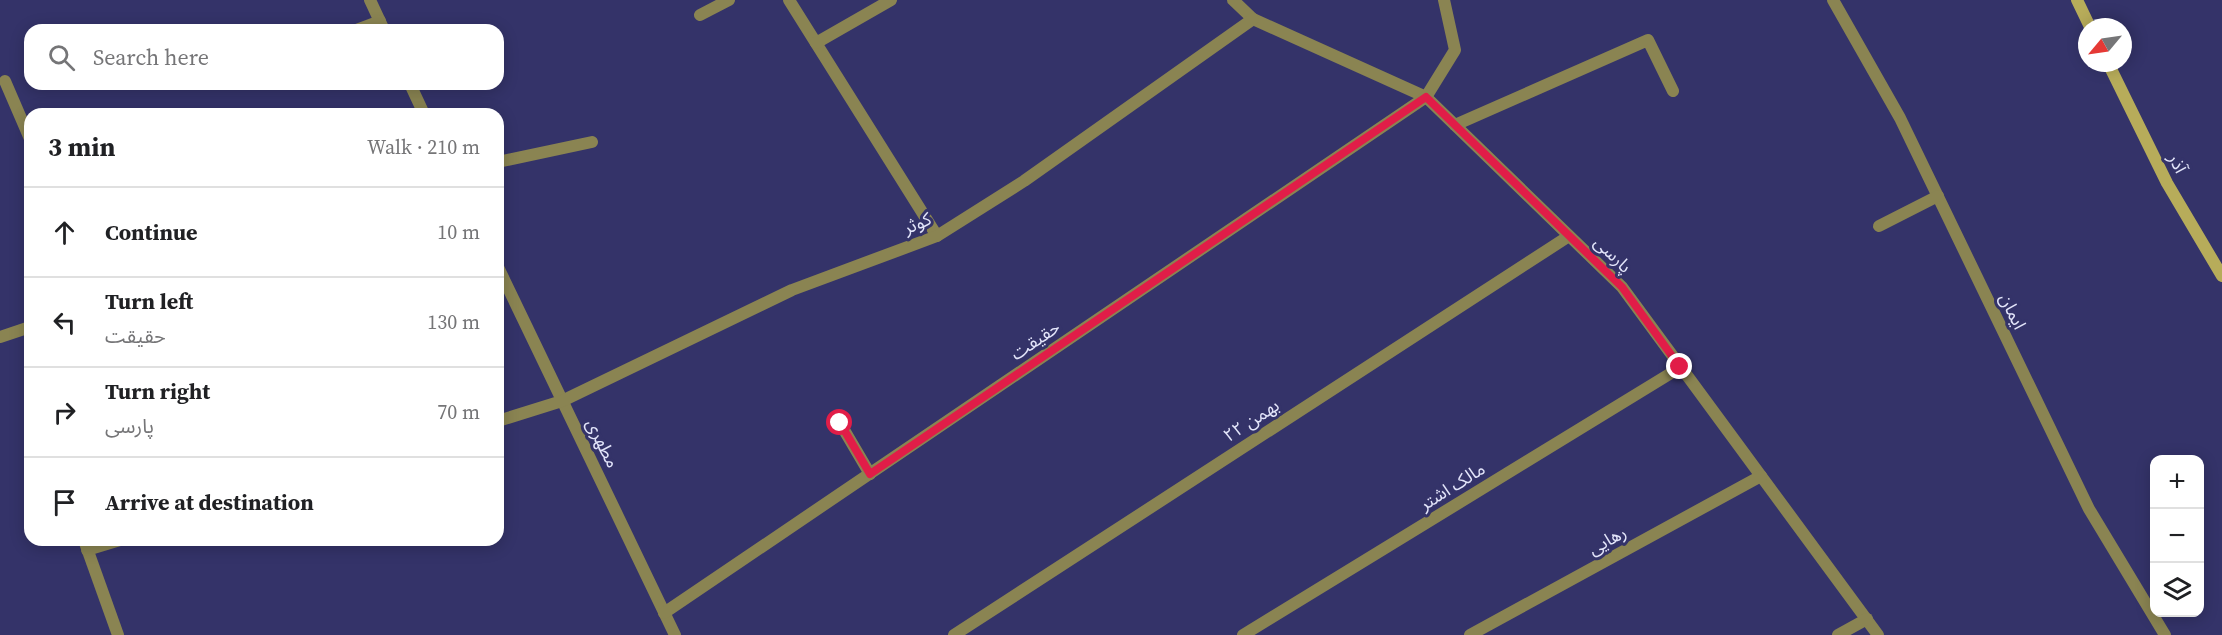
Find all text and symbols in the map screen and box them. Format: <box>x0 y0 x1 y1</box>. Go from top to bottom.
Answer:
north arrow <box>2078 18 2132 72</box>
search box <box>24 24 504 90</box>
icon: search <box>45 41 78 74</box>
text: Search here <box>93 42 209 72</box>
text: 3 min <box>48 129 115 165</box>
text: Walk · 210 m <box>367 133 480 161</box>
street label: آذر <box>2162 148 2194 178</box>
street label: کوثر <box>898 206 936 240</box>
icon: ahead <box>48 216 81 249</box>
text: Continue <box>105 217 198 247</box>
text: 10 m <box>437 218 480 246</box>
street label: پارسی <box>1588 230 1638 278</box>
text: Turn left <box>105 286 193 316</box>
street label: ایمان <box>1994 289 2032 333</box>
icon: left <box>48 306 81 339</box>
text: 130 m <box>427 308 480 336</box>
street label: حقیقت <box>1005 314 1065 366</box>
text: حقیقت <box>105 322 166 350</box>
route end <box>1666 353 1692 379</box>
text: Turn right <box>105 376 210 406</box>
street label: ۲۲ بهمن <box>1218 393 1284 447</box>
icon: right <box>48 396 81 429</box>
text: 70 m <box>437 398 480 426</box>
route start <box>826 409 852 435</box>
text: پارسی <box>105 412 154 440</box>
street label: مطهری <box>580 414 626 472</box>
map controls <box>2150 455 2204 617</box>
button: + <box>2150 455 2204 509</box>
street label: مالک اشتر <box>1413 456 1490 517</box>
icon: arrive <box>48 486 81 519</box>
text: Arrive at destination <box>105 487 314 517</box>
button: − <box>2150 509 2204 563</box>
street label: رهایی <box>1583 519 1631 561</box>
button: layers <box>2150 563 2204 617</box>

